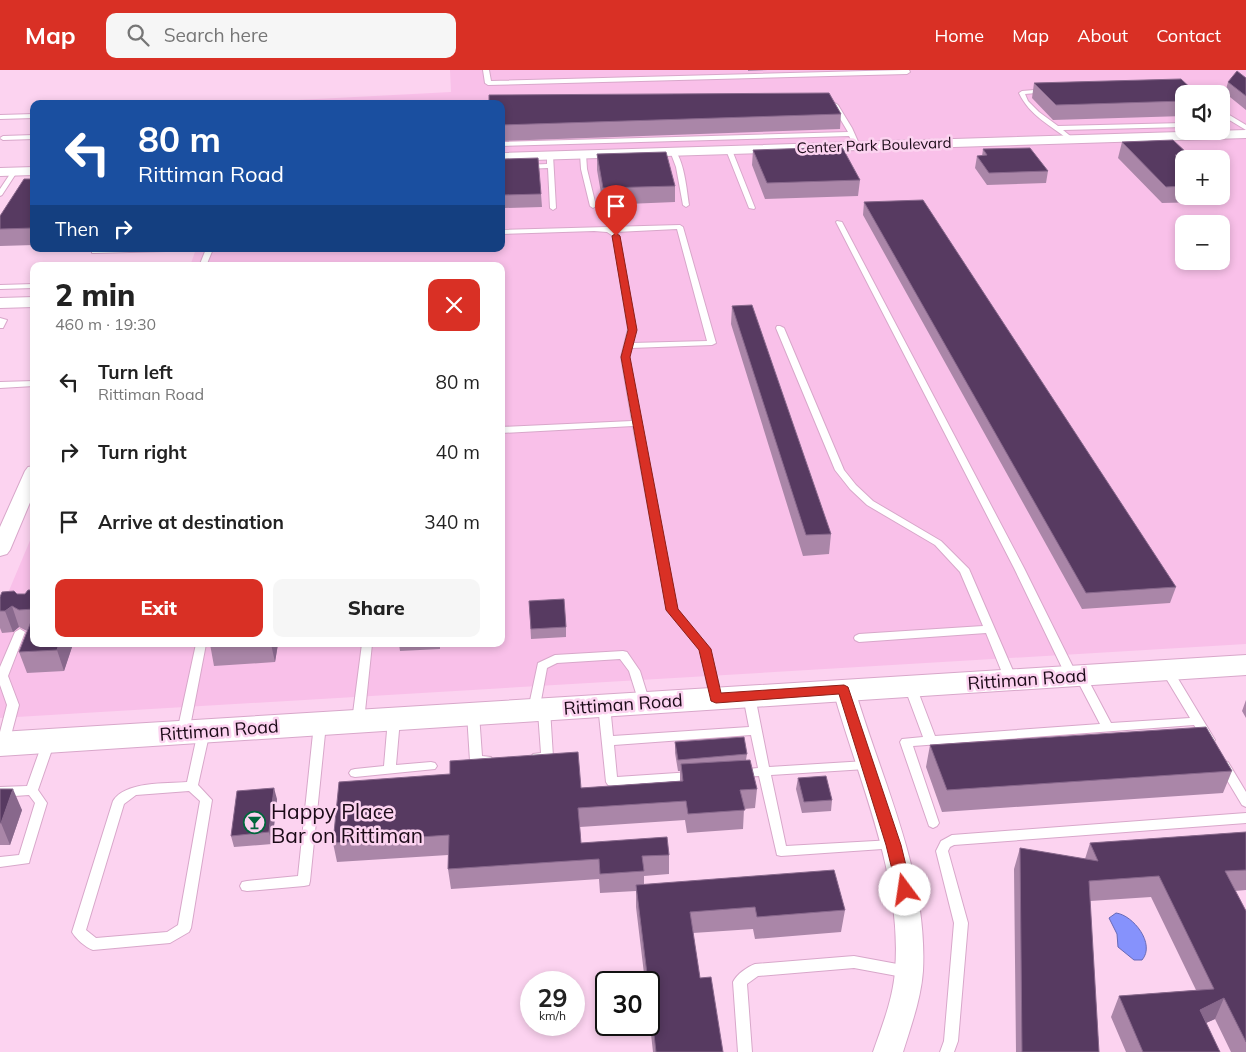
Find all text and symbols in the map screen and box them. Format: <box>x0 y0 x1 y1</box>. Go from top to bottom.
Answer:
search box <box>106 13 456 58</box>
text: Map <box>25 20 76 50</box>
icon: search <box>124 21 152 49</box>
text: Search here <box>164 23 268 47</box>
text: Home <box>934 24 984 47</box>
text: Map <box>1012 24 1049 47</box>
text: About <box>1077 24 1128 47</box>
text: Contact <box>1156 24 1221 47</box>
map controls <box>1175 85 1230 270</box>
button: sound <box>1175 85 1230 140</box>
text: 80 m <box>138 117 221 161</box>
icon: left <box>55 120 120 185</box>
street label: Center Park Boulevard <box>796 133 952 157</box>
button: + <box>1175 150 1230 205</box>
text: Rittiman Road <box>138 160 284 188</box>
pin <box>595 185 637 236</box>
icon: arrive <box>602 192 630 220</box>
icon: right <box>109 215 137 243</box>
button: − <box>1175 215 1230 270</box>
text: Then <box>55 217 99 241</box>
text: 2 min <box>55 276 135 314</box>
button: close <box>428 279 480 331</box>
text: 460 m · 19:30 <box>55 314 156 334</box>
text: Turn left <box>98 360 173 384</box>
icon: left <box>55 368 83 396</box>
text: 80 m <box>436 370 480 394</box>
text: Rittiman Road <box>98 384 204 404</box>
icon: right <box>55 438 83 466</box>
text: Turn right <box>98 440 187 464</box>
text: 40 m <box>436 440 480 464</box>
icon: arrive <box>55 508 83 536</box>
text: Arrive at destination <box>98 510 284 534</box>
text: 340 m <box>424 510 480 534</box>
button: Exit <box>55 579 263 637</box>
button: Share <box>273 579 480 637</box>
street label: Rittiman Road <box>967 663 1087 695</box>
street label: Rittiman Road <box>563 688 683 720</box>
street label: Rittiman Road <box>159 714 279 746</box>
place label: Happy Place Bar on Rittiman <box>271 798 423 848</box>
bar icon: Happy Place Bar on Rittiman <box>243 811 267 835</box>
position arrow <box>878 863 930 915</box>
speed limit sign: 30 <box>595 971 660 1036</box>
text: 29 <box>537 982 568 1013</box>
text: km/h <box>539 1008 566 1023</box>

